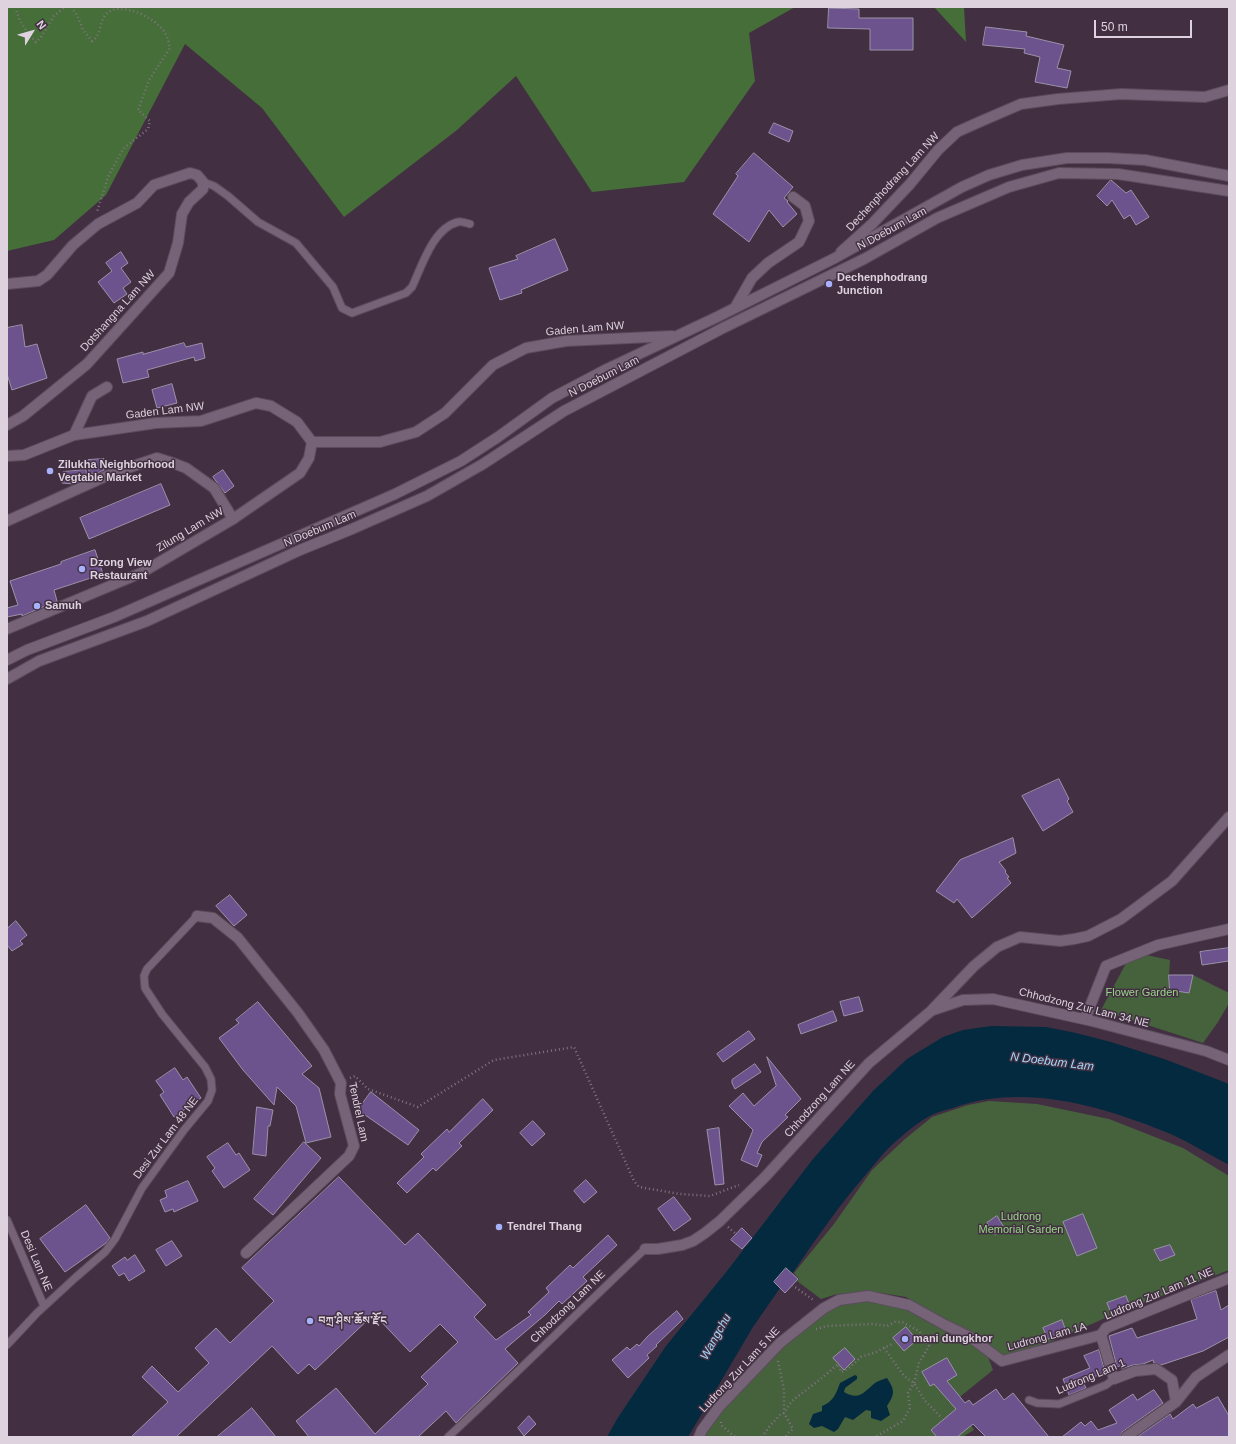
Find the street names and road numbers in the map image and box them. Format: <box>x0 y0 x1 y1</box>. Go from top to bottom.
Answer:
street label: Dechenphodrang Lam NW <box>844 130 942 234</box>
street label: N Doebum Lam <box>855 205 929 253</box>
street label: Dotshangna Lam NW <box>78 268 158 354</box>
street label: Gaden Lam NW <box>545 319 625 339</box>
street label: N Doebum Lam <box>567 354 641 400</box>
street label: Gaden Lam NW <box>125 400 205 422</box>
street label: Zilung Lam NW <box>154 505 226 555</box>
street label: N Doebum Lam <box>282 508 358 550</box>
street label: Chhodzong Zur Lam 34 NE <box>1017 985 1151 1031</box>
street label: Chhodzong Lam NE <box>782 1058 858 1140</box>
street label: Tendrel Lam <box>345 1081 371 1143</box>
street label: Desi Zur Lam 48 NE <box>131 1094 201 1182</box>
street label: Desi Lam NE <box>17 1229 55 1293</box>
street label: Ludrong Zur Lam 11 NE <box>1102 1265 1216 1323</box>
street label: Chhodzong Lam NE <box>528 1268 608 1346</box>
street label: Ludrong Lam 1A <box>1006 1320 1088 1354</box>
street label: Ludrong Zur Lam 5 NE <box>697 1325 783 1415</box>
street label: Ludrong Lam 1 <box>1054 1356 1128 1398</box>

